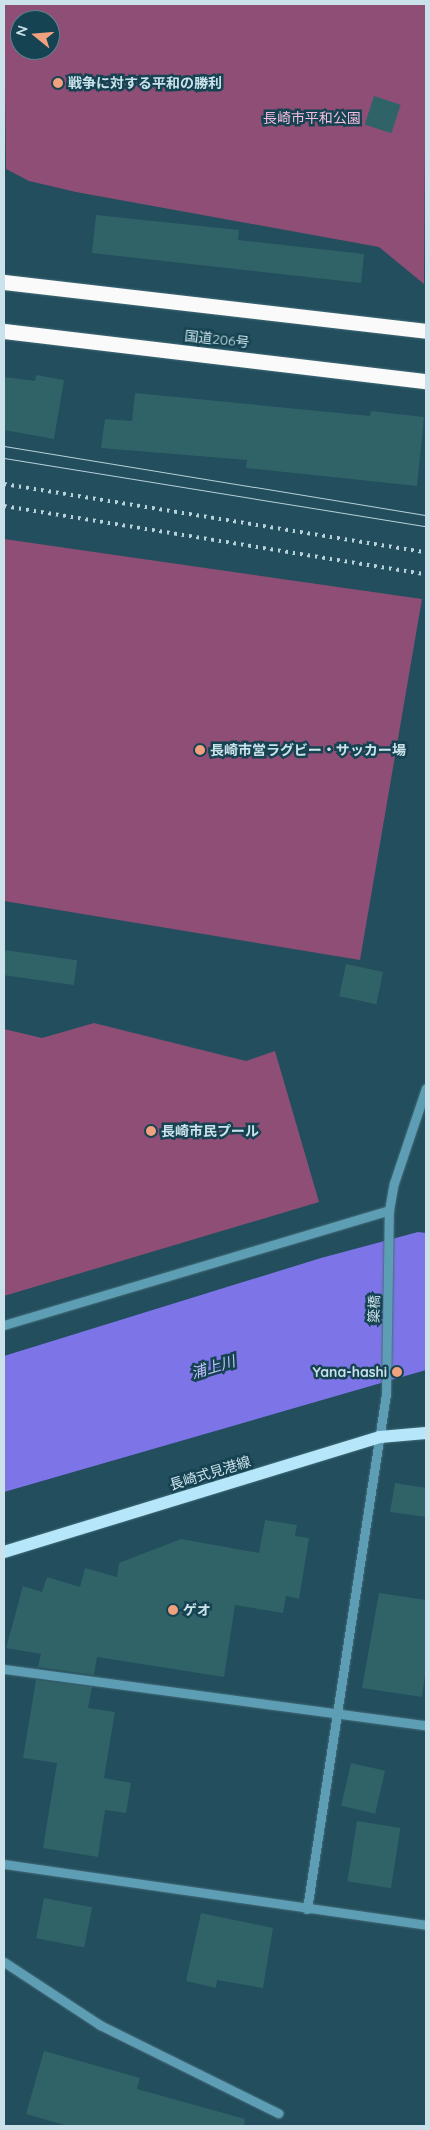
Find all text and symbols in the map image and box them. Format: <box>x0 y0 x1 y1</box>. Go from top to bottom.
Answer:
north arrow <box>10 10 60 60</box>
text: N <box>11 23 32 38</box>
place label: 戦争に対する平和の勝利 <box>68 75 222 91</box>
marker: 戦争に対する平和の勝利 <box>52 77 64 89</box>
park label: 長崎市平和公園 <box>263 110 361 126</box>
street label: 国道206号 <box>183 327 251 351</box>
place label: 長崎市営ラグビー・サッカー場 <box>210 742 406 758</box>
marker: 長崎市営ラグビー・サッカー場 <box>194 744 206 756</box>
place label: 長崎市民プール <box>161 1123 259 1139</box>
marker: 長崎市民プール <box>145 1125 157 1137</box>
street label: 簗橋 <box>365 1295 383 1323</box>
water label: 浦上川 <box>189 1352 237 1382</box>
place label: Yana-hashi <box>312 1364 387 1380</box>
marker: Yana-hashi <box>391 1366 403 1378</box>
street label: 長崎式見港線 <box>167 1453 253 1493</box>
place label: ゲオ <box>183 1602 211 1618</box>
marker: ゲオ <box>167 1604 179 1616</box>

